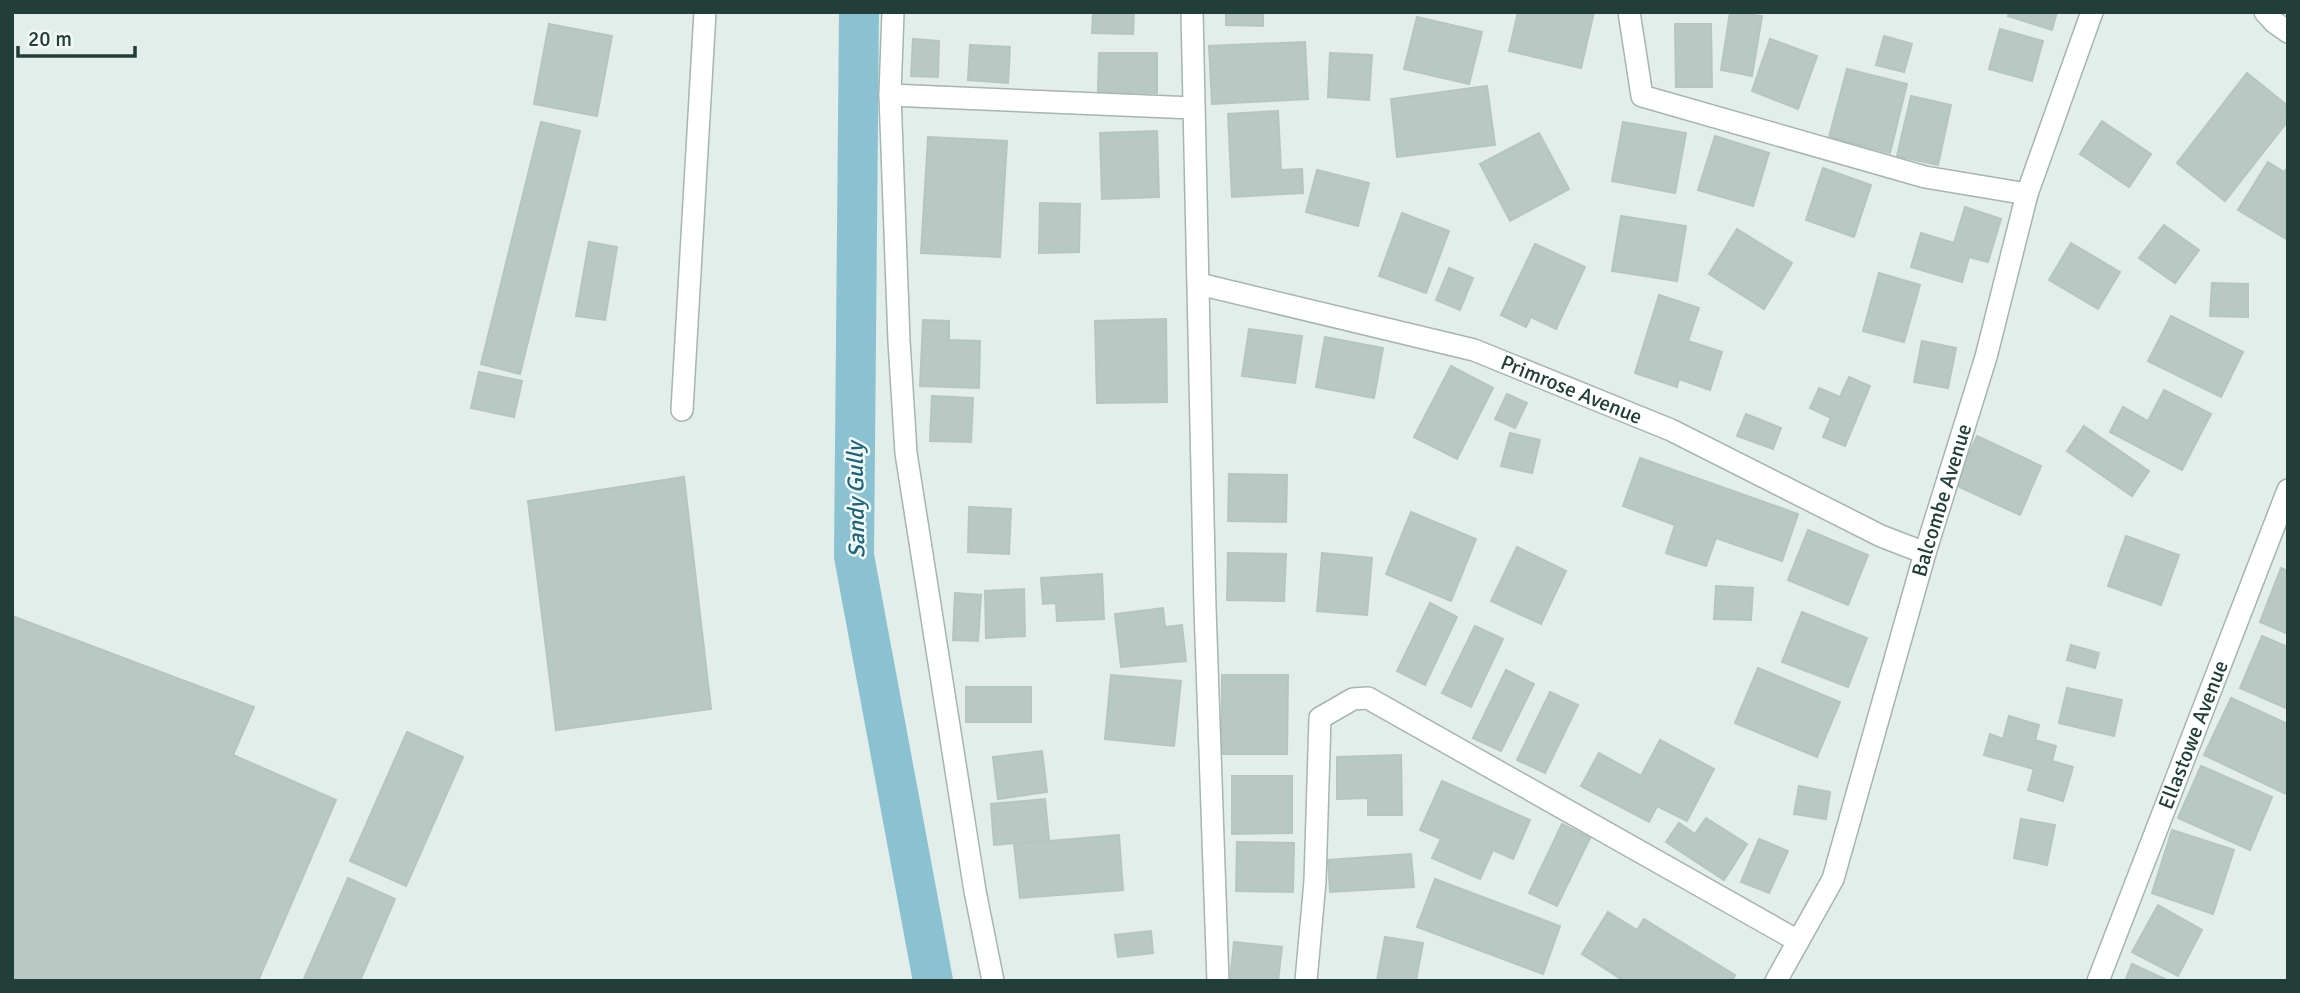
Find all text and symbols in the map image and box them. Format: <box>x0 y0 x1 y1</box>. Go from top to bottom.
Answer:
scale bar <box>18 14 135 58</box>
text: 20 m <box>28 26 72 52</box>
street label: Primrose Avenue <box>1497 349 1646 430</box>
street label: Balcombe Avenue <box>1906 420 1977 580</box>
water label: Sandy Gully <box>840 438 872 558</box>
street label: Ellastowe Avenue <box>2153 657 2234 813</box>

